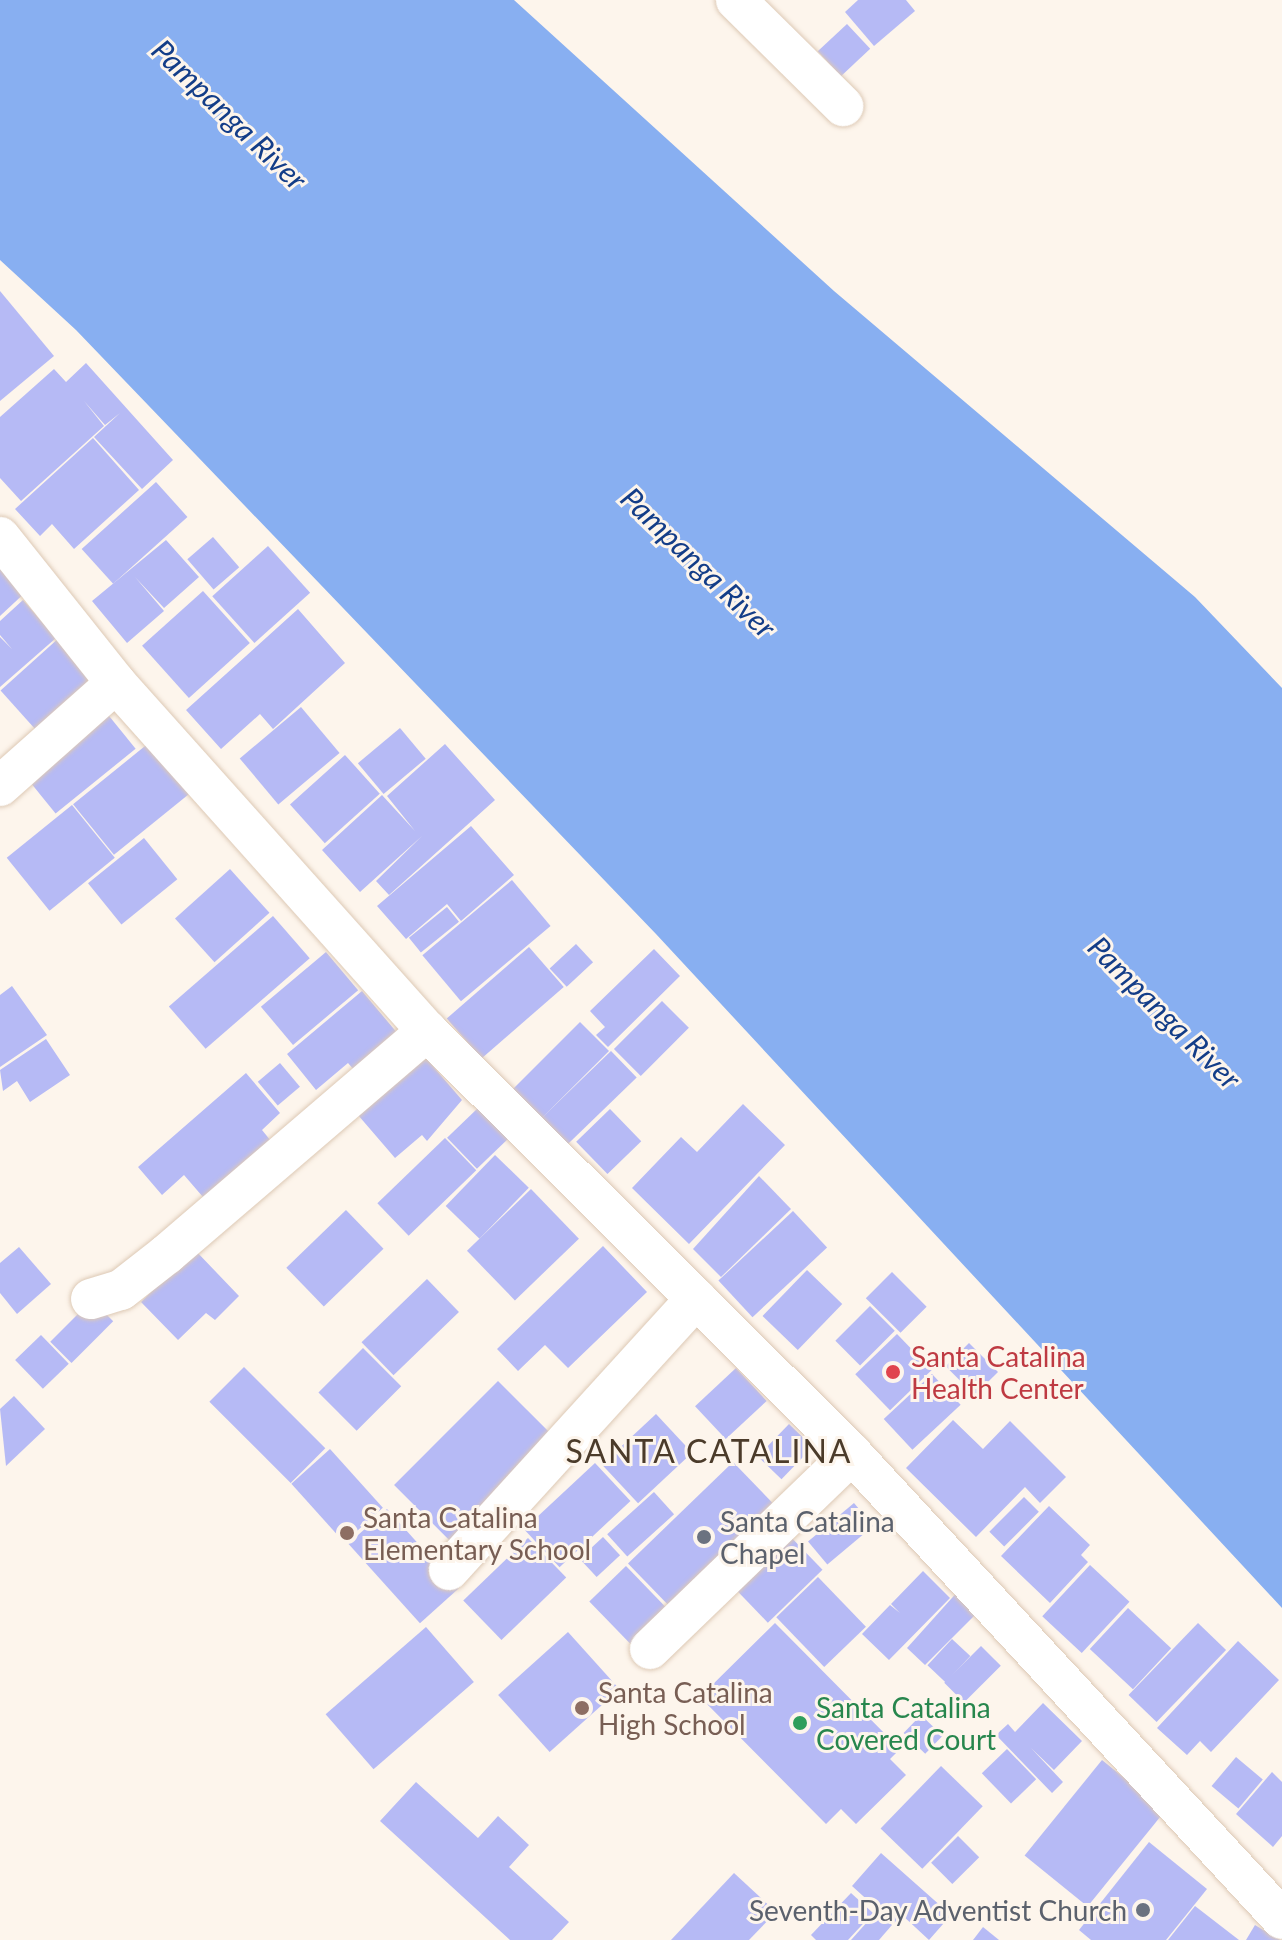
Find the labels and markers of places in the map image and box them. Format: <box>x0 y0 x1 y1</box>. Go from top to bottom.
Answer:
place label: Santa Catalina Health Center <box>911 1339 1086 1405</box>
marker: Santa Catalina Health Center <box>882 1361 904 1383</box>
place label: Santa Catalina Elementary School <box>363 1500 592 1566</box>
place label: Santa Catalina Chapel <box>720 1504 895 1570</box>
marker: Santa Catalina Elementary School <box>338 1524 356 1542</box>
marker: Santa Catalina Chapel <box>695 1528 713 1546</box>
place label: Santa Catalina High School <box>598 1675 773 1741</box>
place label: Santa Catalina Covered Court <box>816 1690 996 1756</box>
marker: Santa Catalina High School <box>573 1699 591 1717</box>
marker: Santa Catalina Covered Court <box>791 1714 809 1732</box>
place label: Seventh-Day Adventist Church <box>747 1893 1127 1927</box>
marker: Seventh-Day Adventist Church <box>1134 1901 1152 1919</box>

